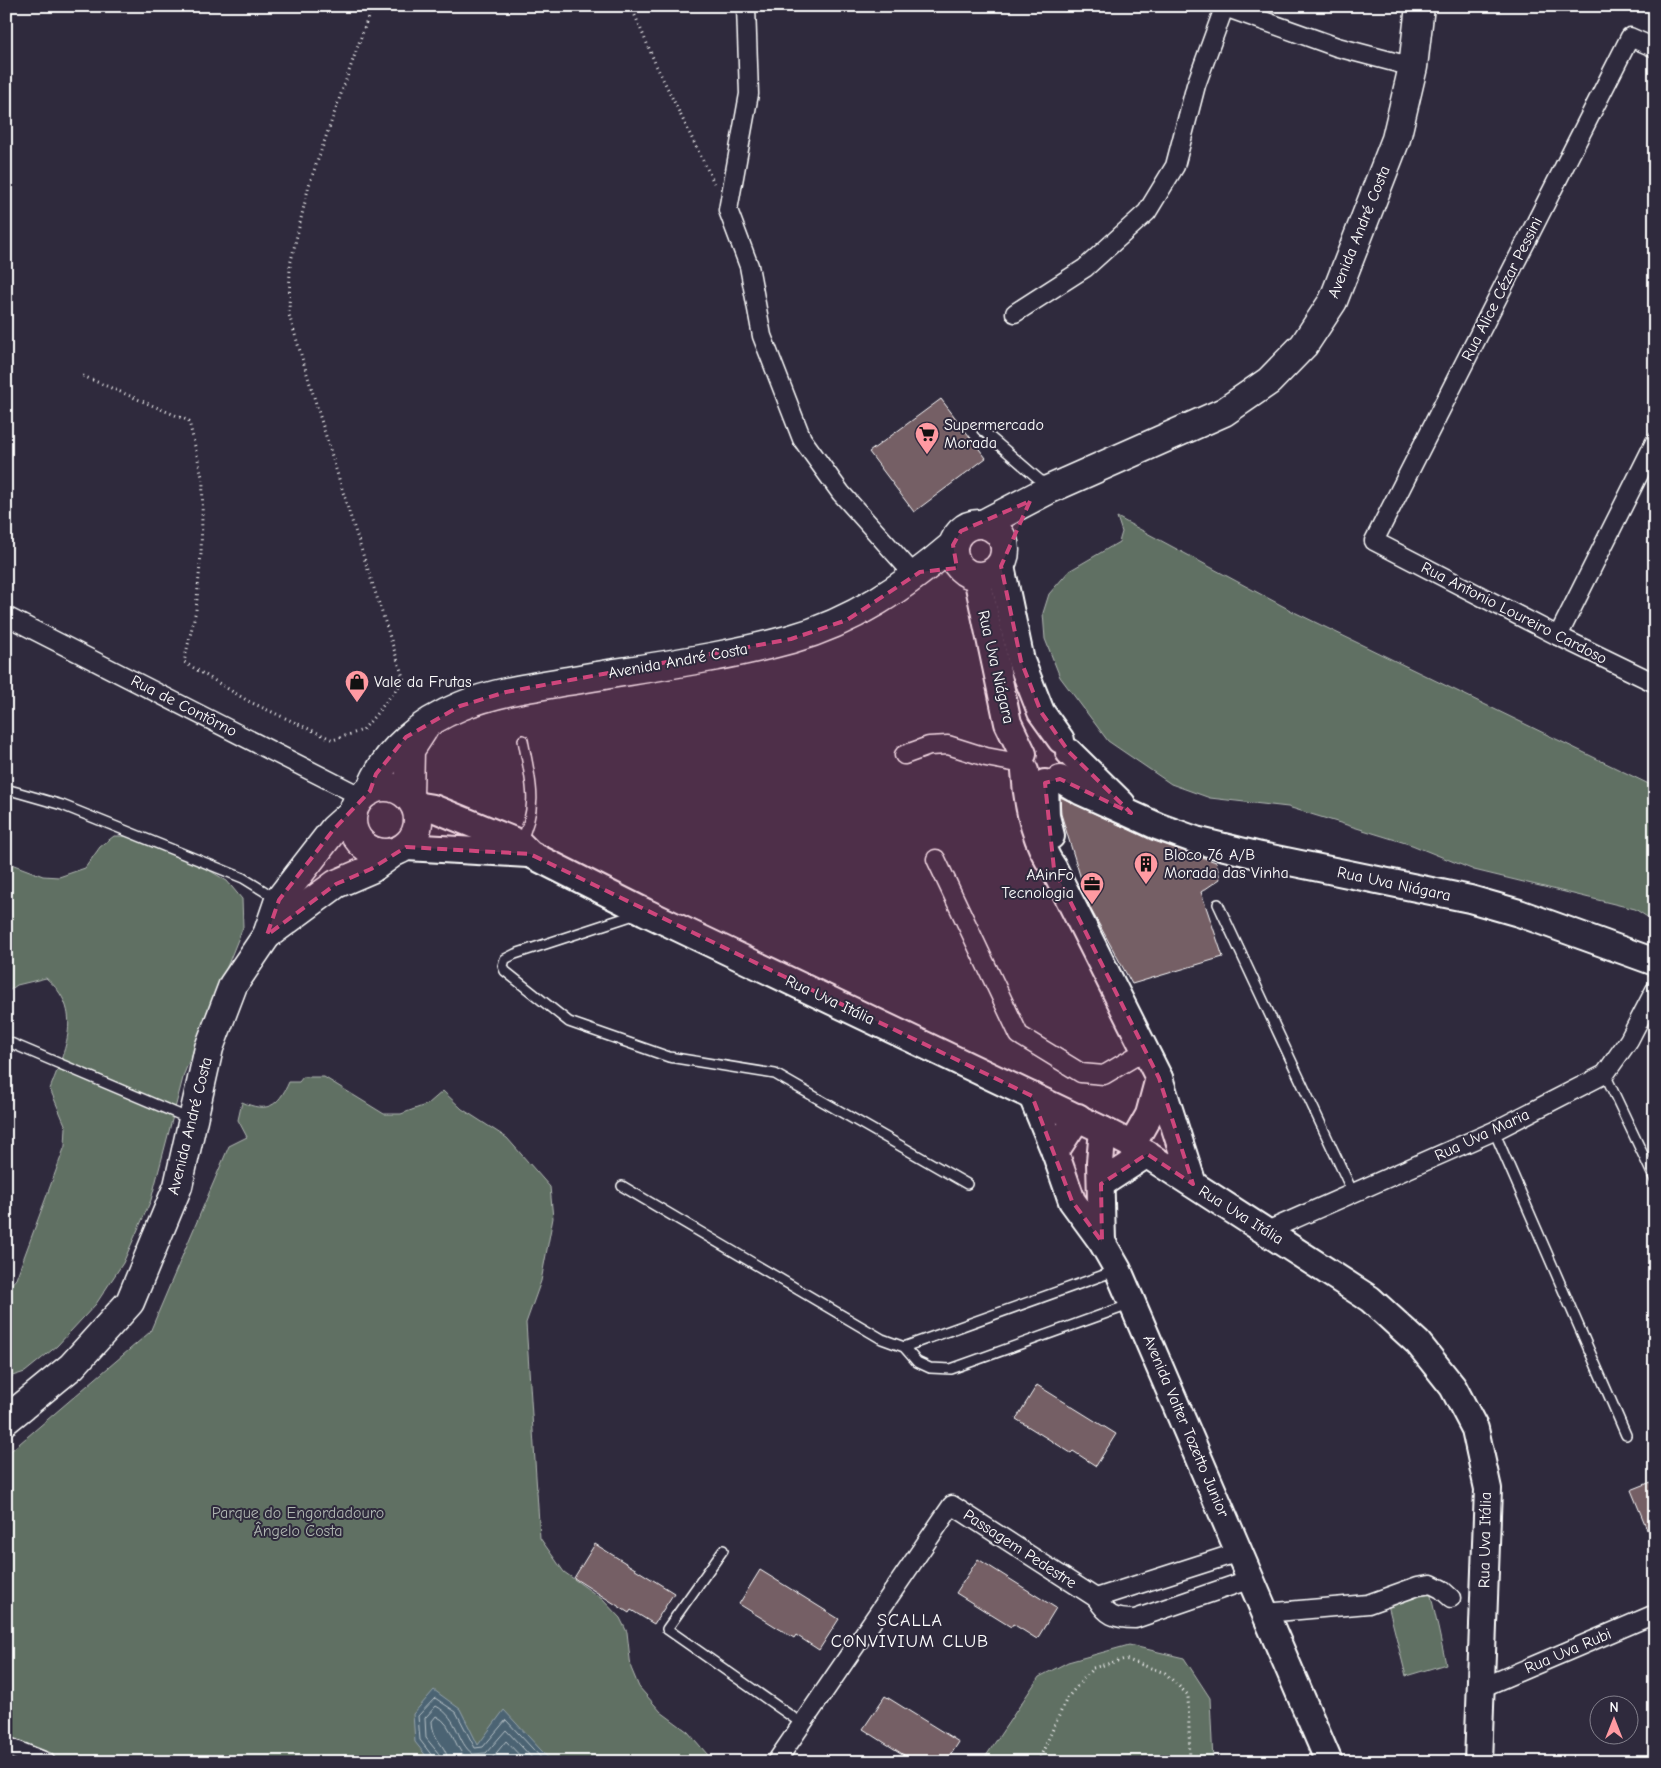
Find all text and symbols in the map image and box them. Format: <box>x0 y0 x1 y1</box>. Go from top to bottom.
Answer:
street label: Avenida André Costa <box>1324 163 1394 301</box>
street label: Rua Alice Cézar Pessini <box>1458 214 1546 364</box>
place label: Supermercado Morada <box>944 416 1044 452</box>
supermarket icon: Supermercado Morada <box>914 421 940 455</box>
street label: Rua Antonio Loureiro Cardoso <box>1418 558 1610 668</box>
street label: Rua Uva Niágara <box>974 609 1018 725</box>
street label: Avenida André Costa <box>607 640 749 682</box>
shop icon: Vale da Frutas <box>344 669 370 703</box>
street label: Rua de Contôrno <box>128 672 240 740</box>
place label: Vale da Frutas <box>374 673 472 691</box>
place label: Bloco 76 A/B Morada das Vinha <box>1164 846 1289 882</box>
building icon: Bloco 76 A/B Morada das Vinha <box>1133 851 1159 885</box>
street label: Rua Uva Niágara <box>1335 863 1453 905</box>
place label: AAinFo Tecnologia <box>1002 866 1074 902</box>
office icon: AAinFo Tecnologia <box>1079 871 1105 905</box>
street label: Rua Uva Itália <box>783 971 877 1029</box>
street label: Avenida André Costa <box>164 1055 216 1197</box>
street label: Rua Uva Maria <box>1432 1105 1532 1165</box>
street label: Rua Uva Itália <box>1195 1182 1287 1248</box>
street label: Avenida Valter Tozetto Junior <box>1139 1332 1233 1520</box>
street label: Rua Uva Itália <box>1475 1492 1495 1588</box>
park label: Parque do Engordadouro Ângelo Costa <box>212 1504 384 1540</box>
street label: Passagem Pedestre <box>960 1506 1080 1592</box>
district label: SCALLA CONVIVIUM CLUB <box>831 1610 989 1652</box>
street label: Rua Uva Rubi <box>1522 1625 1614 1677</box>
north arrow <box>1588 1696 1638 1746</box>
text: N <box>1609 1699 1619 1716</box>

